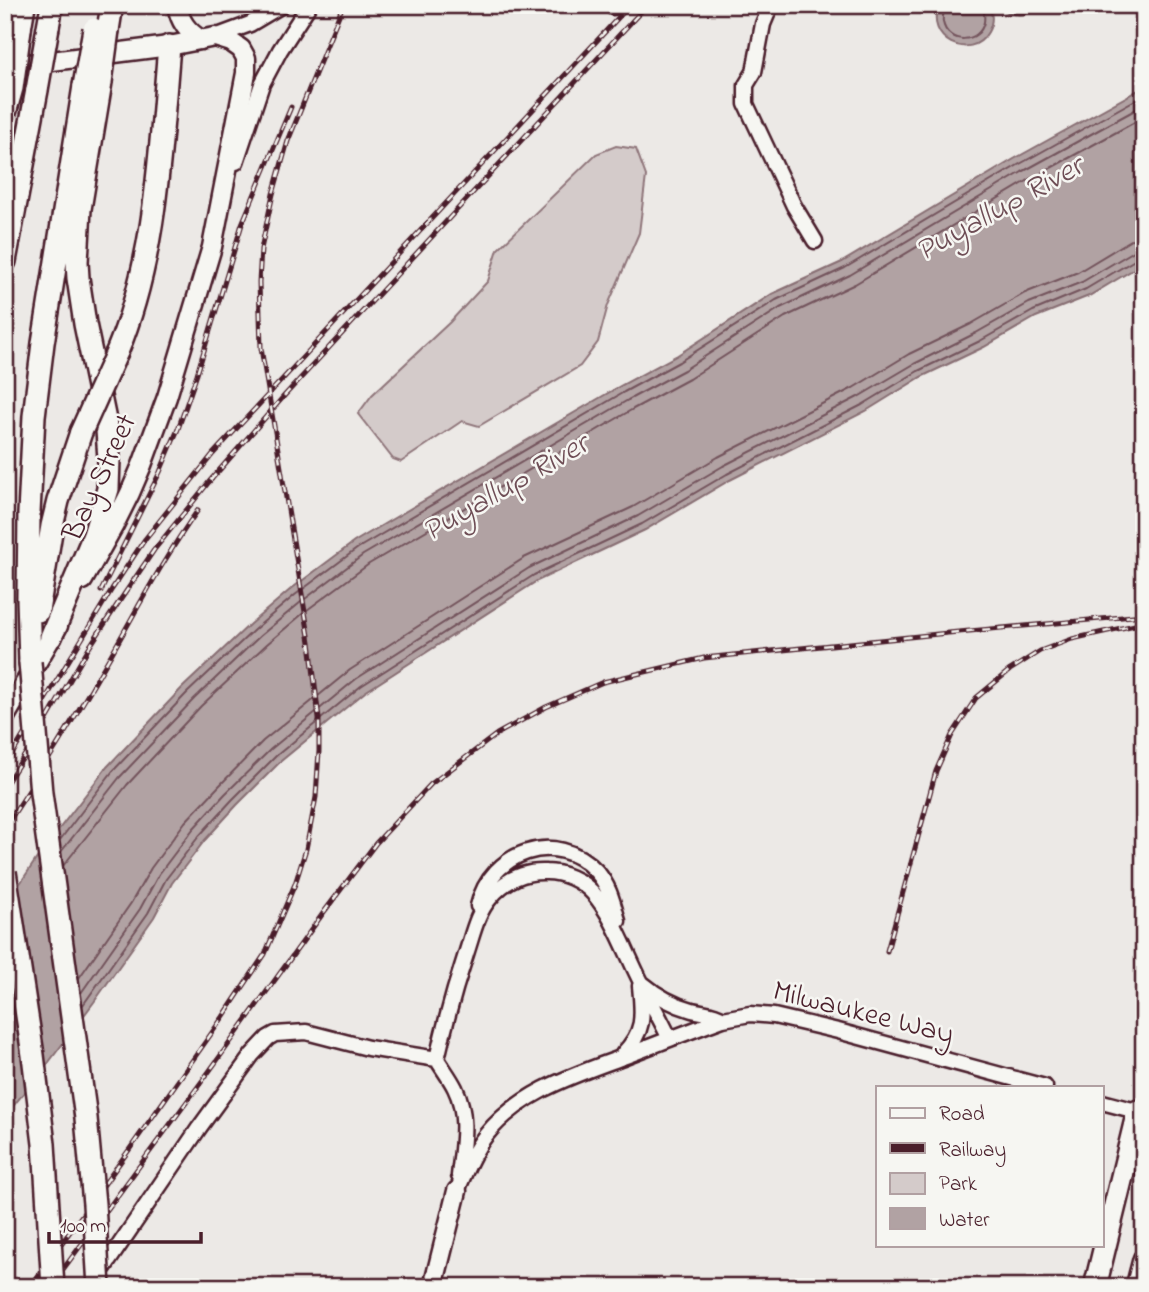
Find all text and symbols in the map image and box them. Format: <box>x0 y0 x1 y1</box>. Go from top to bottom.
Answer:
water label: Puyallup River <box>908 143 1096 275</box>
street label: Bay Street <box>52 407 150 550</box>
water label: Puyallup River <box>414 420 602 556</box>
street label: Milwaukee Way <box>768 970 958 1058</box>
legend <box>876 1086 1104 1246</box>
text: Road <box>939 1100 985 1130</box>
text: Railway <box>939 1136 1006 1168</box>
text: Park <box>939 1170 978 1200</box>
scale bar <box>49 1201 201 1245</box>
text: Water <box>939 1206 990 1236</box>
text: 100 m <box>60 1212 106 1242</box>

